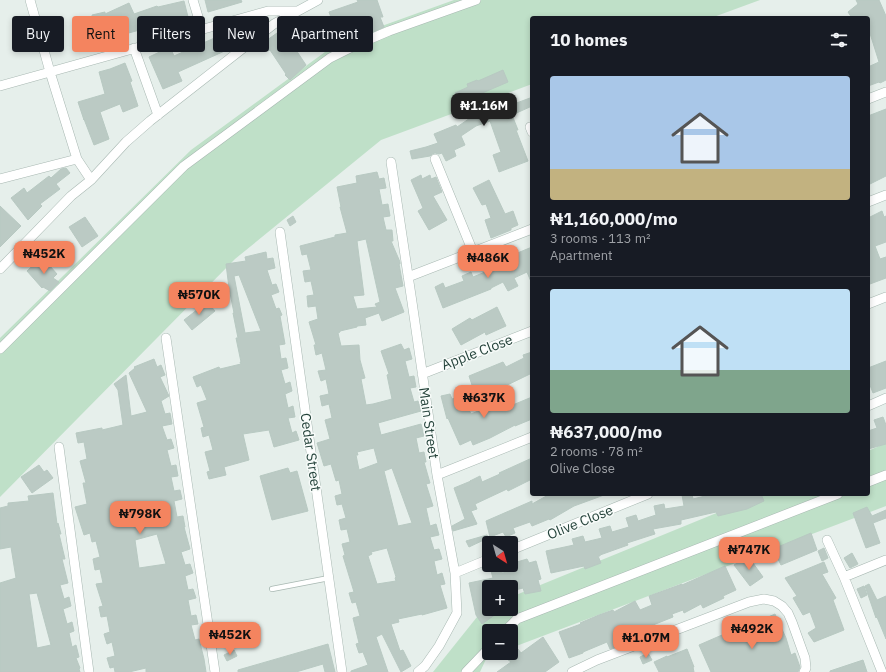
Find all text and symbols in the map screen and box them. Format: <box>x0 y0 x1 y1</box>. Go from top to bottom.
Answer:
chip: Buy <box>12 16 64 52</box>
chip: Rent <box>72 16 129 52</box>
chip: Filters <box>137 16 205 52</box>
chip: New <box>213 16 269 52</box>
chip: Apartment <box>277 16 373 52</box>
text: 10 homes <box>550 29 627 51</box>
icon: filters <box>828 29 850 51</box>
pin: ₦1.16M <box>451 93 517 127</box>
text: ₦1.16M <box>460 97 508 114</box>
icon: home <box>664 102 736 174</box>
text: ₦1,160,000/mo <box>550 208 678 230</box>
text: 3 rooms · 113 m² <box>550 230 651 247</box>
pin: ₦452K <box>16 241 72 275</box>
text: ₦452K <box>23 245 65 262</box>
pin: ₦486K <box>460 245 516 279</box>
text: Apartment <box>550 247 613 264</box>
text: ₦486K <box>467 249 509 266</box>
pin: ₦570K <box>171 282 227 316</box>
text: ₦570K <box>178 286 220 303</box>
icon: home <box>664 315 736 387</box>
street label: Apple Close <box>439 330 515 374</box>
pin: ₦637K <box>456 385 512 419</box>
street label: Main Street <box>415 386 443 460</box>
text: ₦637K <box>463 389 505 406</box>
street label: Cedar Street <box>297 412 325 492</box>
text: ₦637,000/mo <box>550 421 662 443</box>
text: 2 rooms · 78 m² <box>550 443 643 460</box>
text: Olive Close <box>550 460 615 477</box>
street label: Olive Close <box>544 500 616 543</box>
pin: ₦798K <box>112 501 168 535</box>
text: ₦798K <box>119 505 161 522</box>
north arrow <box>482 536 518 572</box>
map controls <box>482 536 518 660</box>
pin: ₦747K <box>721 537 777 571</box>
text: ₦747K <box>728 541 770 558</box>
button: + <box>482 580 518 616</box>
pin: ₦492K <box>724 616 780 650</box>
text: ₦492K <box>731 620 773 637</box>
pin: ₦452K <box>202 622 258 656</box>
button: − <box>482 624 518 660</box>
pin: ₦1.07M <box>613 625 679 659</box>
text: ₦452K <box>209 626 251 643</box>
text: ₦1.07M <box>622 629 670 646</box>

